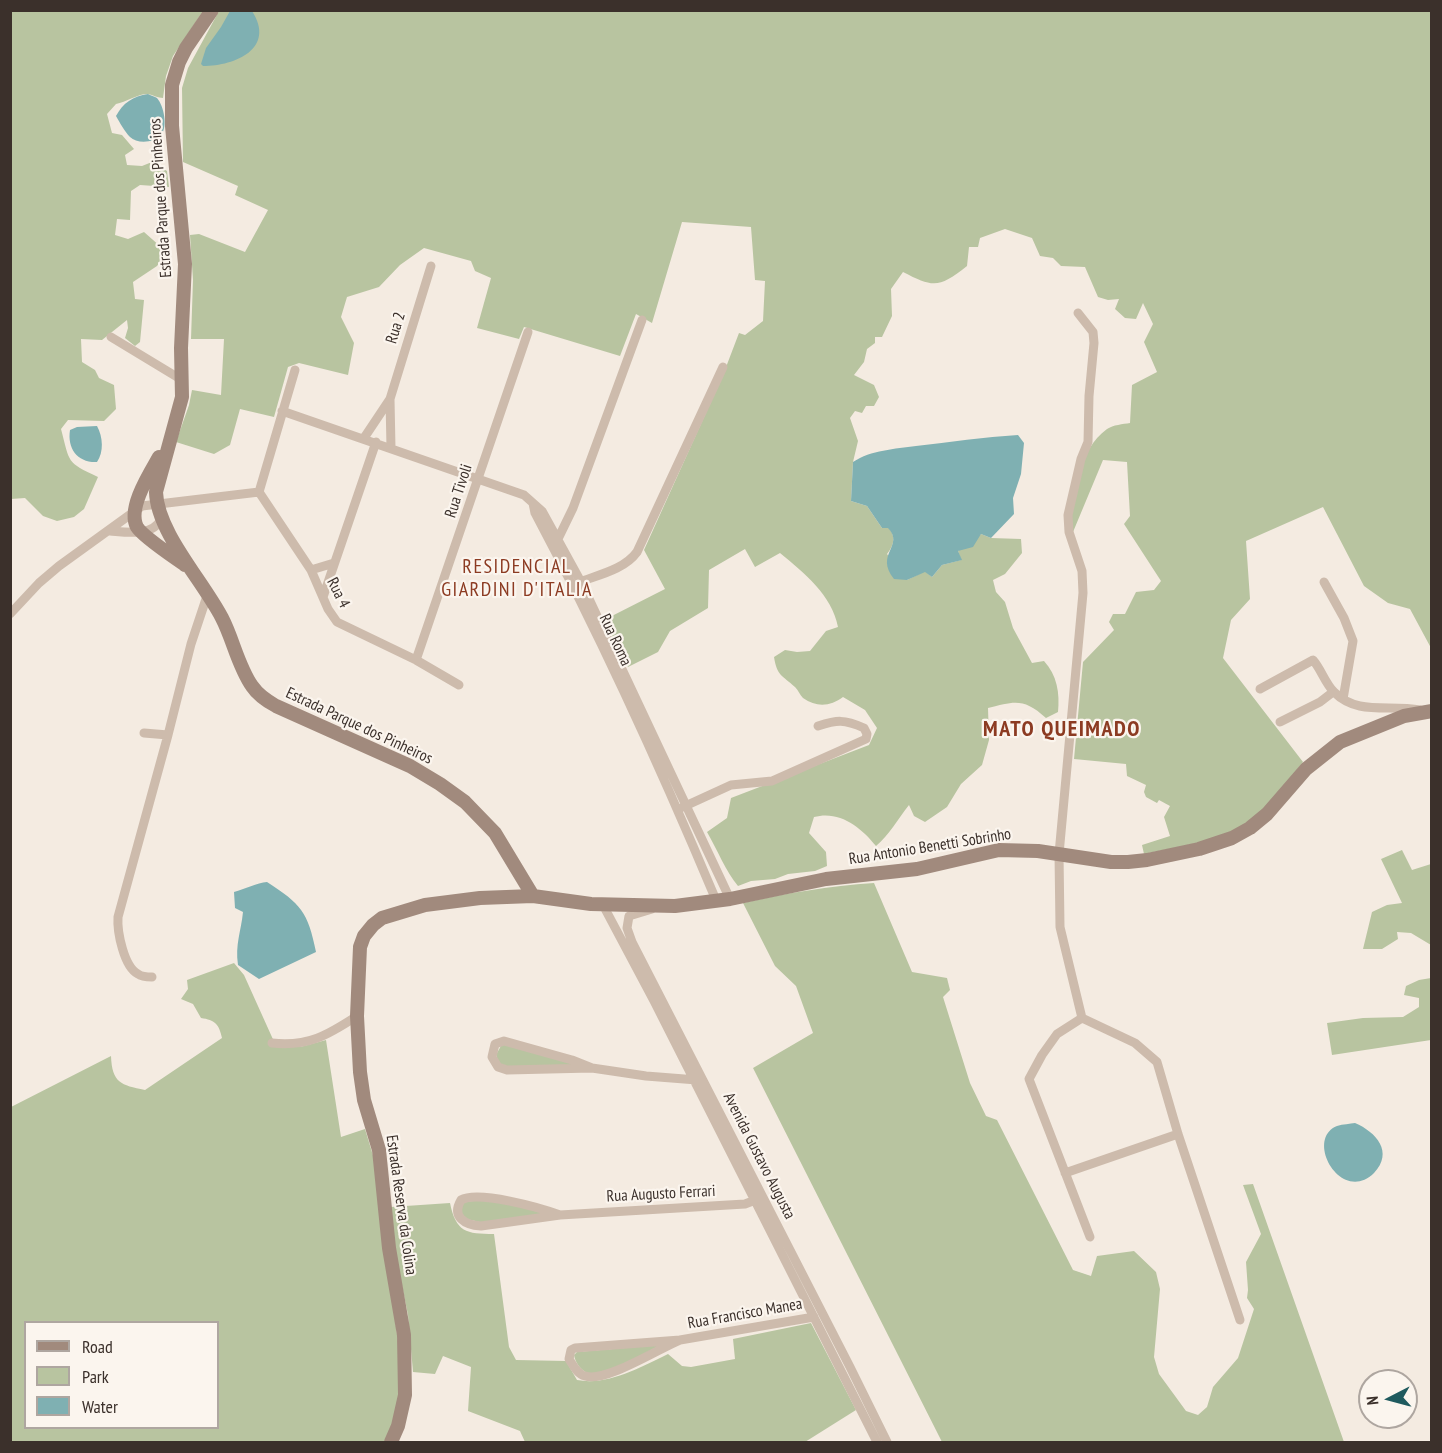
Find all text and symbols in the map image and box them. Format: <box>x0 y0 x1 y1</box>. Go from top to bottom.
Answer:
street label: Estrada Parque dos Pinheiros <box>146 118 176 278</box>
street label: Rua 2 <box>382 310 410 346</box>
street label: Rua Tivoli <box>441 462 477 520</box>
district label: RESIDENCIAL GIARDINI D'ITALIA <box>441 555 593 602</box>
street label: Rua 4 <box>322 575 354 611</box>
street label: Rua Roma <box>595 611 635 669</box>
street label: Estrada Parque dos Pinheiros <box>283 684 435 768</box>
district label: MATO QUEIMADO <box>983 717 1141 743</box>
street label: Rua Antonio Benetti Sobrinho <box>848 825 1012 869</box>
street label: Avenida Gustavo Augusta <box>719 1090 799 1222</box>
street label: Estrada Reserva da Colina <box>382 1134 420 1276</box>
street label: Rua Augusto Ferrari <box>606 1182 716 1206</box>
street label: Rua Francisco Manea <box>686 1294 804 1334</box>
legend <box>24 1321 219 1429</box>
text: Road <box>82 1335 113 1358</box>
text: Park <box>82 1365 109 1388</box>
north arrow <box>1358 1369 1418 1429</box>
text: Water <box>82 1395 118 1418</box>
text: N <box>1362 1395 1382 1406</box>

